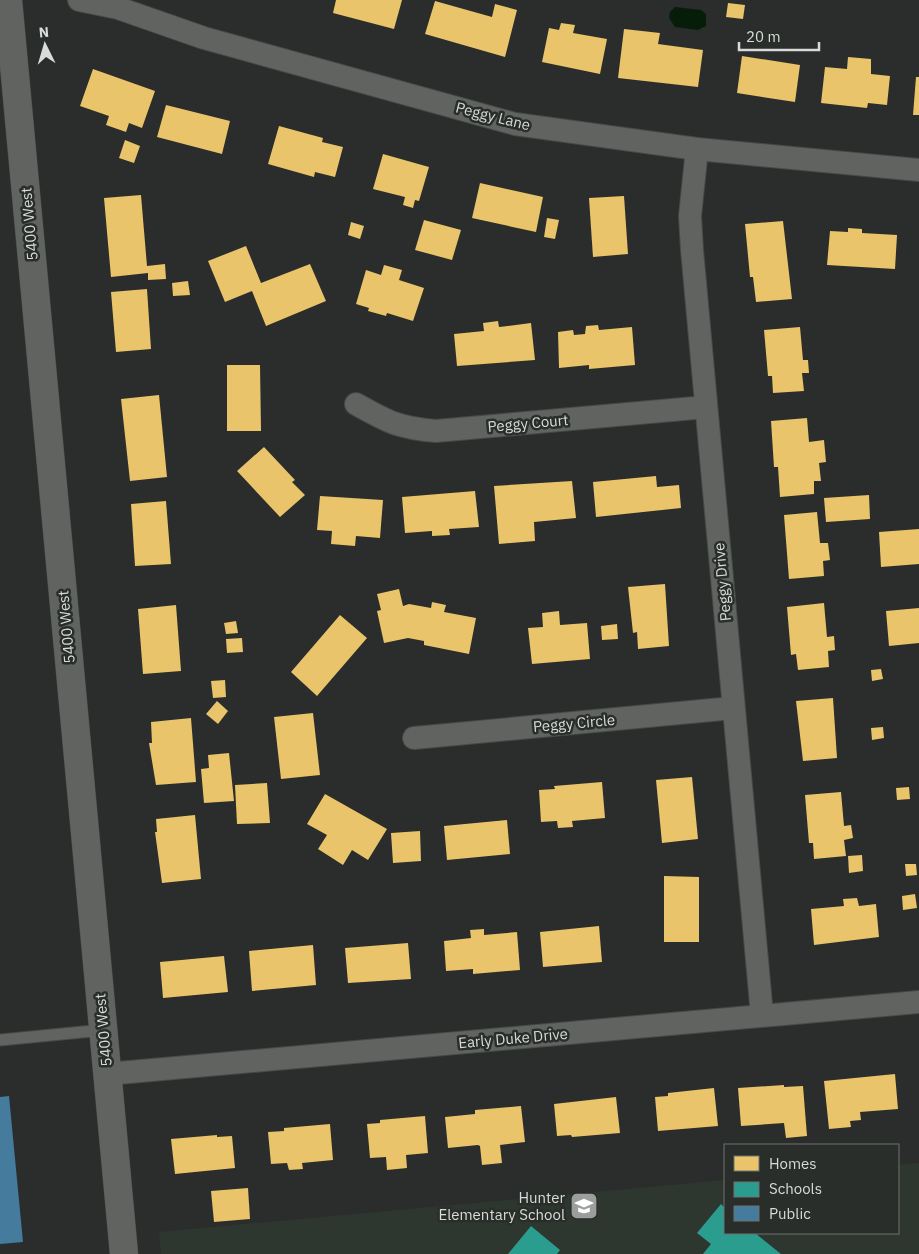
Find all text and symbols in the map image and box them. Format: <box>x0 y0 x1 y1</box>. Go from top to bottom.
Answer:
north arrow <box>20 20 70 70</box>
scale bar <box>739 20 819 52</box>
text: N <box>38 23 50 41</box>
text: 20 m <box>746 27 781 46</box>
street label: Peggy Lane <box>454 98 532 134</box>
street label: 5400 West <box>16 187 42 261</box>
street label: Peggy Court <box>487 410 569 436</box>
street label: Peggy Drive <box>709 542 735 622</box>
street label: 5400 West <box>53 590 79 664</box>
street label: Peggy Circle <box>532 710 616 736</box>
street label: 5400 West <box>90 993 116 1067</box>
street label: Early Duke Drive <box>457 1024 569 1052</box>
legend <box>724 1144 899 1234</box>
text: Homes <box>769 1154 817 1173</box>
text: Schools <box>769 1179 822 1198</box>
place label: Hunter Elementary School <box>438 1188 565 1224</box>
school or university icon: Hunter Elementary School <box>569 1191 599 1221</box>
text: Public <box>769 1204 811 1223</box>

